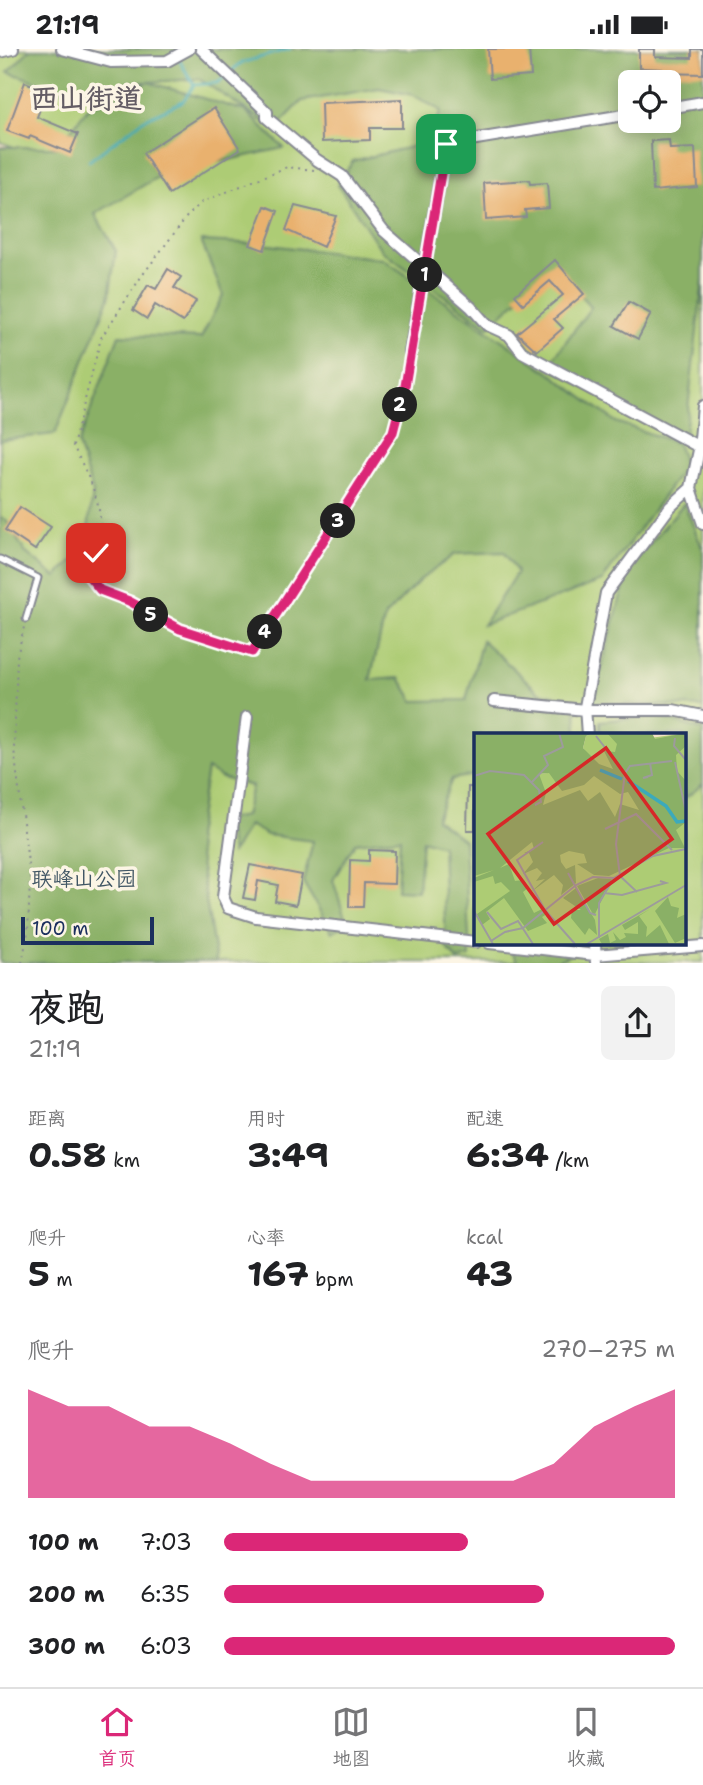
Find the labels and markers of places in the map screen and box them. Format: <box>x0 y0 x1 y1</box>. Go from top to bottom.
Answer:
pin <box>416 114 476 174</box>
pin: 1 <box>408 257 442 293</box>
pin: 2 <box>382 387 418 423</box>
pin: 3 <box>320 503 356 539</box>
pin <box>66 523 126 583</box>
pin: 5 <box>134 597 168 633</box>
pin: 4 <box>247 615 282 649</box>

